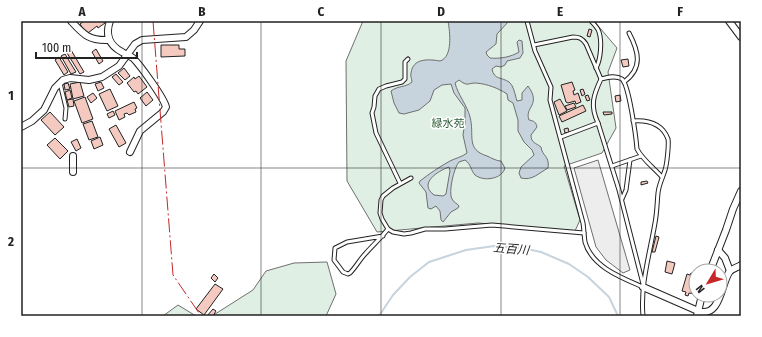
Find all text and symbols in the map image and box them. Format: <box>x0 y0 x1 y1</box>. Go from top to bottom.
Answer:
text: A <box>77 4 86 19</box>
text: B <box>198 4 206 19</box>
text: C <box>318 4 325 19</box>
text: D <box>437 4 445 19</box>
text: E <box>557 4 563 19</box>
text: F <box>677 4 683 19</box>
scale bar <box>36 34 137 60</box>
text: 100 m <box>42 41 71 55</box>
text: 1 <box>8 88 14 103</box>
park label: 緑水苑 <box>432 117 465 130</box>
text: 2 <box>7 234 14 249</box>
water label: 五百川 <box>492 240 532 258</box>
north arrow <box>688 263 728 303</box>
text: N <box>693 282 708 295</box>

